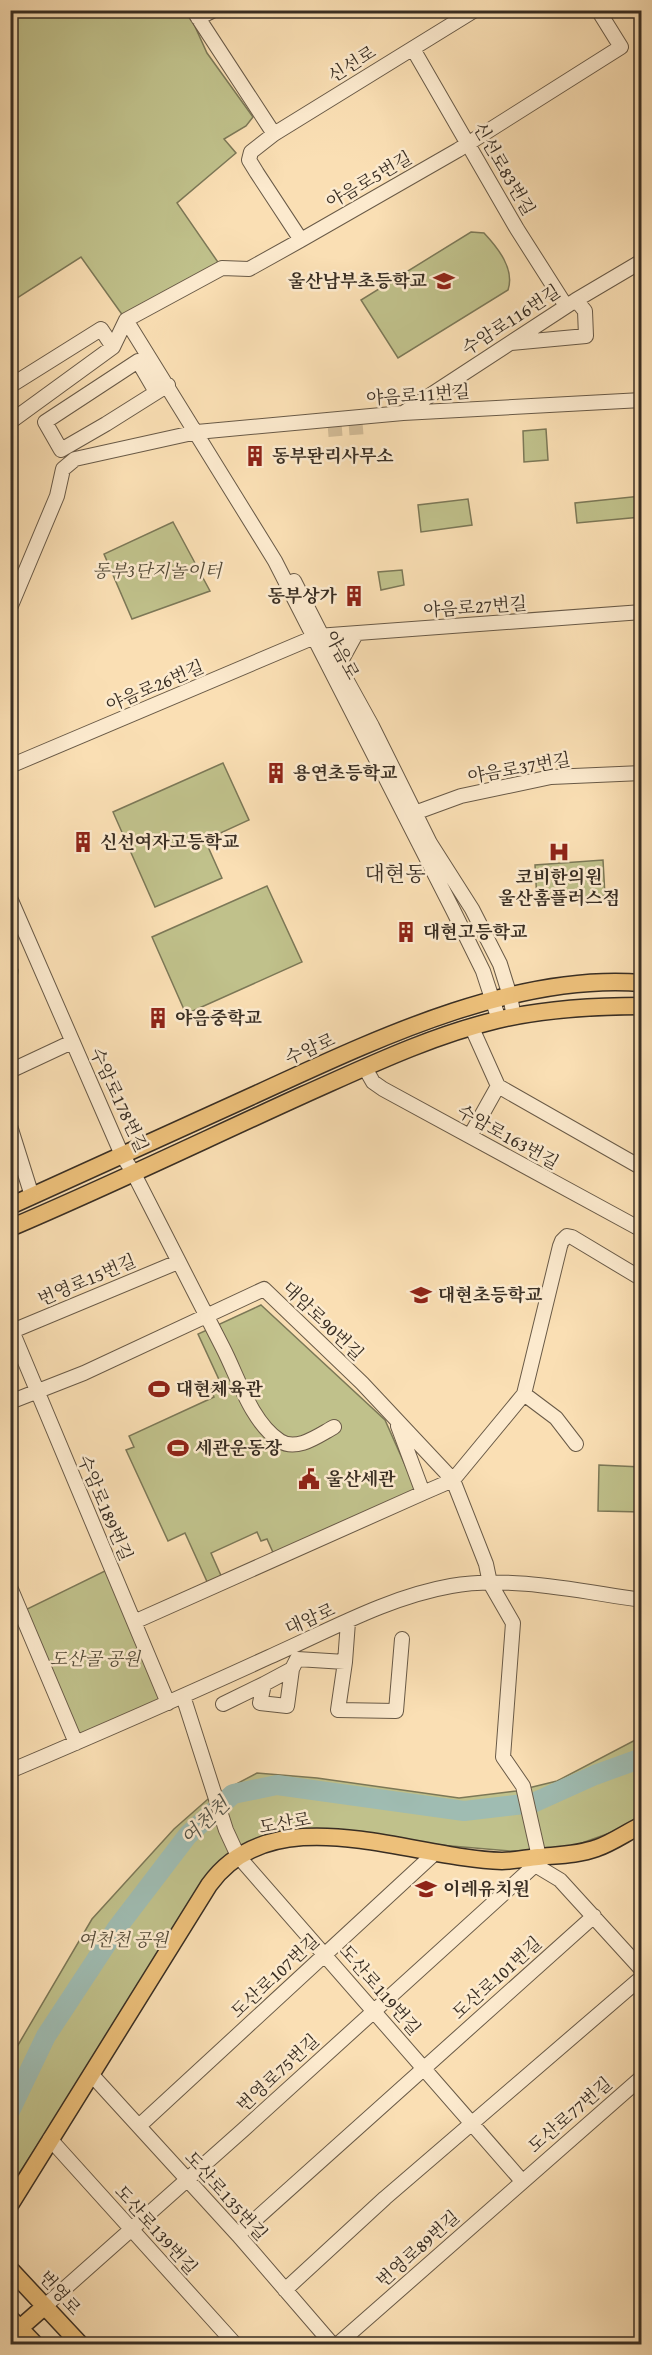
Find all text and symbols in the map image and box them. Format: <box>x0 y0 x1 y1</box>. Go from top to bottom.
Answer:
street label: 신선로 <box>322 38 381 89</box>
street label: 신선로83번길 <box>467 117 542 221</box>
street label: 야음로5번길 <box>321 144 417 215</box>
place label: 울산남부초등학교 <box>288 267 428 294</box>
school or university icon: 울산남부초등학교 <box>432 269 456 293</box>
street label: 수암로116번길 <box>456 277 565 362</box>
street label: 야음로11번길 <box>365 377 471 412</box>
place label: 동부돤리사무소 <box>272 442 394 469</box>
building icon: 동부돤리사무소 <box>243 444 267 468</box>
park label: 동부3단지놀이터 <box>92 557 223 584</box>
place label: 동부상가 <box>267 582 338 609</box>
building icon: 동부상가 <box>342 584 366 608</box>
street label: 야음로27번길 <box>422 589 528 624</box>
street label: 야음로 <box>318 625 367 684</box>
street label: 야음로26번길 <box>102 653 208 718</box>
street label: 야음로37번길 <box>465 745 573 790</box>
place label: 용연초등학교 <box>293 759 398 786</box>
building icon: 용연초등학교 <box>264 761 288 785</box>
place label: 신선여자고등학교 <box>100 828 240 855</box>
building icon: 신선여자고등학교 <box>71 830 95 854</box>
hospital icon: 코비한의원 울산홈플러스점 <box>547 840 571 864</box>
district label: 대현동 <box>365 858 425 889</box>
place label: 코비한의원 울산홈플러스점 <box>498 863 620 911</box>
place label: 대현고등학교 <box>423 918 528 945</box>
building icon: 대현고등학교 <box>394 920 418 944</box>
place label: 야음중학교 <box>175 1004 263 1031</box>
building icon: 야음중학교 <box>146 1006 170 1030</box>
street label: 수암로 <box>280 1026 339 1071</box>
street label: 수암로178번길 <box>83 1043 156 1157</box>
street label: 수암로163번길 <box>452 1097 564 1176</box>
street label: 번영로15번길 <box>34 1247 140 1312</box>
street label: 대암로90번길 <box>276 1275 370 1367</box>
place label: 대현초등학교 <box>438 1281 543 1308</box>
school or university icon: 대현초등학교 <box>409 1283 433 1307</box>
place label: 대현체육관 <box>176 1375 264 1402</box>
sports icon: 대현체육관 <box>147 1377 171 1401</box>
place label: 세관운동장 <box>195 1434 283 1461</box>
sports icon: 세관운동장 <box>166 1436 190 1460</box>
street label: 수암로189번길 <box>71 1451 140 1565</box>
place label: 울산세관 <box>326 1465 396 1492</box>
public building icon: 울산세관 <box>297 1467 321 1491</box>
street label: 대암로 <box>280 1596 339 1641</box>
park label: 도산골 공원 <box>50 1645 142 1672</box>
water label: 여천천 <box>174 1789 237 1851</box>
street label: 도산로 <box>257 1805 313 1840</box>
place label: 이레유치원 <box>443 1875 530 1902</box>
school or university icon: 이레유치원 <box>414 1877 438 1901</box>
park label: 여천천 공원 <box>78 1926 170 1953</box>
street label: 도산로107번길 <box>224 1927 325 2024</box>
street label: 도산로101번길 <box>446 1930 548 2025</box>
street label: 도산로119번길 <box>333 1938 428 2041</box>
street label: 번영로75번길 <box>230 2027 325 2118</box>
street label: 도산로77번길 <box>521 2070 618 2159</box>
street label: 도산로135번길 <box>179 2145 274 2247</box>
street label: 도산로139번길 <box>109 2179 204 2281</box>
street label: 번영로89번길 <box>370 2204 465 2294</box>
street label: 번영로 <box>33 2264 88 2321</box>

